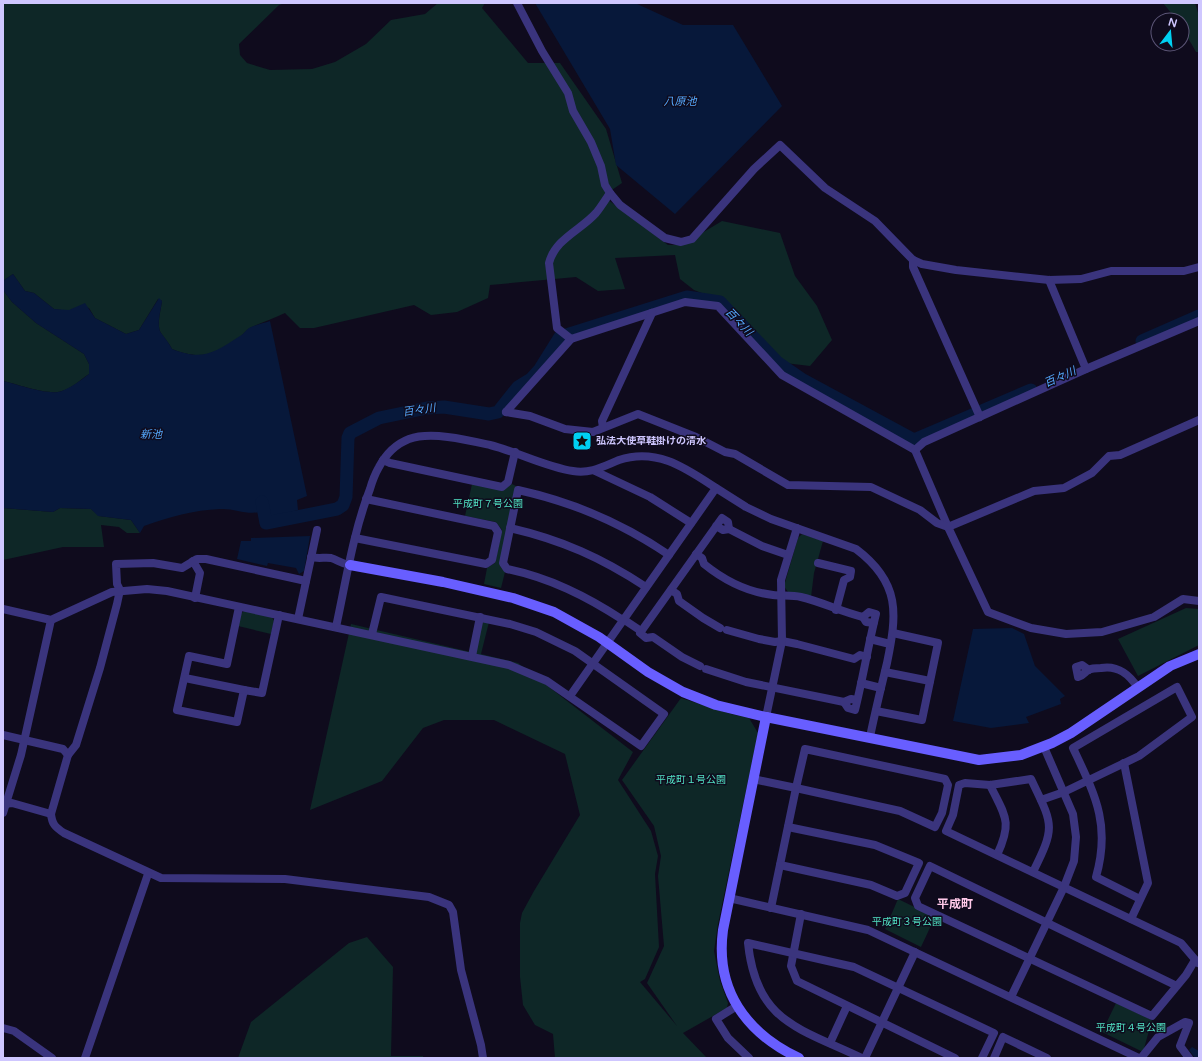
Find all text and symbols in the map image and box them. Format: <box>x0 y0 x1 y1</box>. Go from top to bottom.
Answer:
north arrow <box>1150 12 1190 52</box>
text: N <box>1167 15 1179 30</box>
water label: 八原池 <box>664 95 697 108</box>
water label: 百々川 <box>723 306 756 339</box>
water label: 百々川 <box>1042 364 1079 390</box>
water label: 百々川 <box>402 401 437 419</box>
water label: 新池 <box>140 428 163 441</box>
place icon: 弘法大使草鞋掛けの清水 <box>571 430 593 452</box>
place label: 弘法大使草鞋掛けの清水 <box>596 435 707 447</box>
park label: 平成町７号公園 <box>453 498 523 510</box>
park label: 平成町１号公園 <box>656 774 726 786</box>
district label: 平成町 <box>937 897 973 911</box>
park label: 平成町３号公園 <box>872 916 942 928</box>
park label: 平成町４号公園 <box>1096 1022 1166 1034</box>

